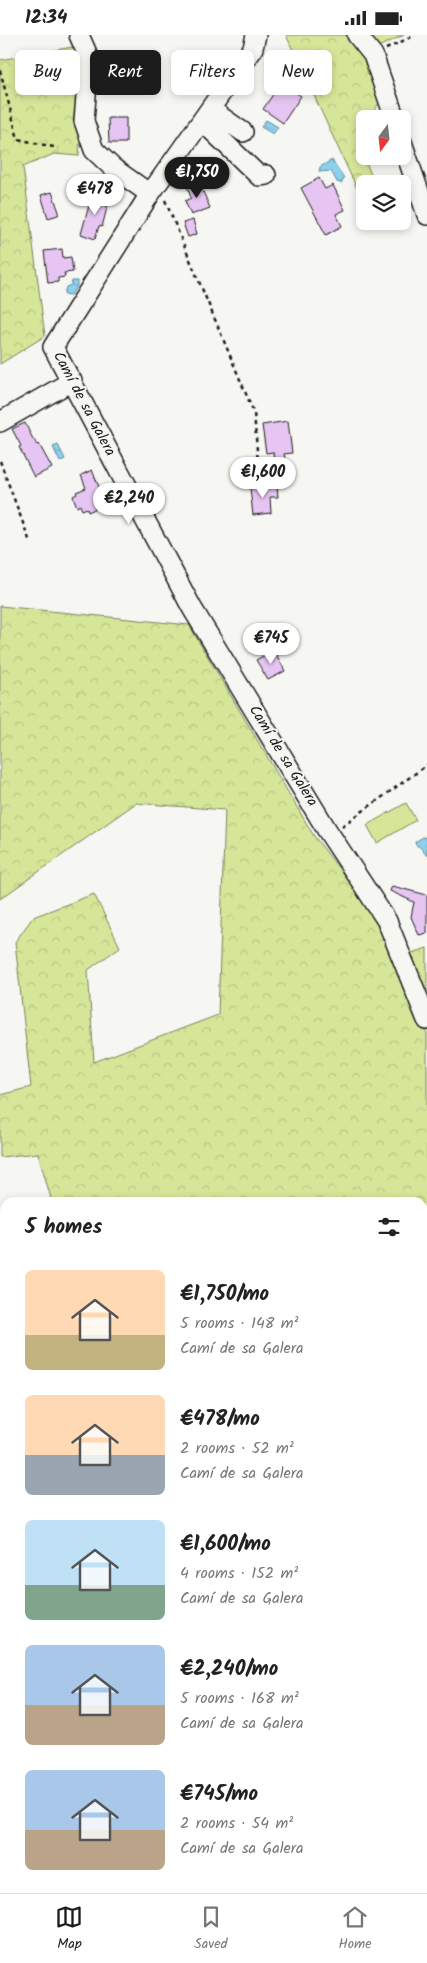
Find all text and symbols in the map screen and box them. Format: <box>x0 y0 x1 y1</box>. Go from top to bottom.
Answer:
text: 12:34 <box>25 3 67 33</box>
chip: Buy <box>15 50 80 95</box>
chip: Rent <box>90 50 161 95</box>
chip: Filters <box>171 50 254 95</box>
chip: New <box>264 50 332 95</box>
north arrow <box>356 110 411 165</box>
map controls <box>356 110 411 230</box>
pin: €1,750 <box>156 156 238 199</box>
text: €1,750 <box>175 160 219 185</box>
pin: €478 <box>65 173 125 216</box>
button: layers <box>356 175 411 230</box>
text: €478 <box>77 177 113 202</box>
street label: Camí de sa Galera <box>46 347 122 461</box>
pin: €1,600 <box>222 457 304 499</box>
text: €1,600 <box>241 460 285 485</box>
pin: €2,240 <box>88 483 170 525</box>
text: €2,240 <box>104 486 154 511</box>
pin: €745 <box>241 623 301 665</box>
text: €745 <box>254 626 288 651</box>
street label: Camí de sa Galera <box>242 701 324 811</box>
text: 5 homes <box>25 1211 102 1244</box>
icon: filters <box>375 1213 403 1241</box>
text: €1,750/mo <box>180 1278 269 1311</box>
icon: home <box>65 1290 125 1350</box>
text: 5 rooms · 148 m² <box>180 1311 299 1336</box>
text: Camí de sa Galera <box>180 1336 304 1361</box>
text: €478/mo <box>180 1403 260 1436</box>
icon: home <box>65 1415 125 1475</box>
text: 2 rooms · 52 m² <box>180 1436 294 1461</box>
text: Camí de sa Galera <box>180 1461 304 1486</box>
text: €1,600/mo <box>180 1528 271 1561</box>
icon: home <box>65 1540 125 1600</box>
text: 4 rooms · 152 m² <box>180 1561 298 1586</box>
text: Camí de sa Galera <box>180 1586 304 1611</box>
text: €2,240/mo <box>180 1653 278 1686</box>
icon: home <box>65 1665 125 1725</box>
text: 5 rooms · 168 m² <box>180 1686 299 1711</box>
text: Camí de sa Galera <box>180 1711 304 1736</box>
text: €745/mo <box>180 1778 258 1811</box>
icon: home <box>65 1790 125 1850</box>
text: 2 rooms · 54 m² <box>180 1811 293 1836</box>
text: Camí de sa Galera <box>180 1836 304 1861</box>
tab: Map <box>55 1903 83 1955</box>
tab: Saved <box>194 1903 228 1955</box>
tab: Home <box>338 1903 372 1955</box>

